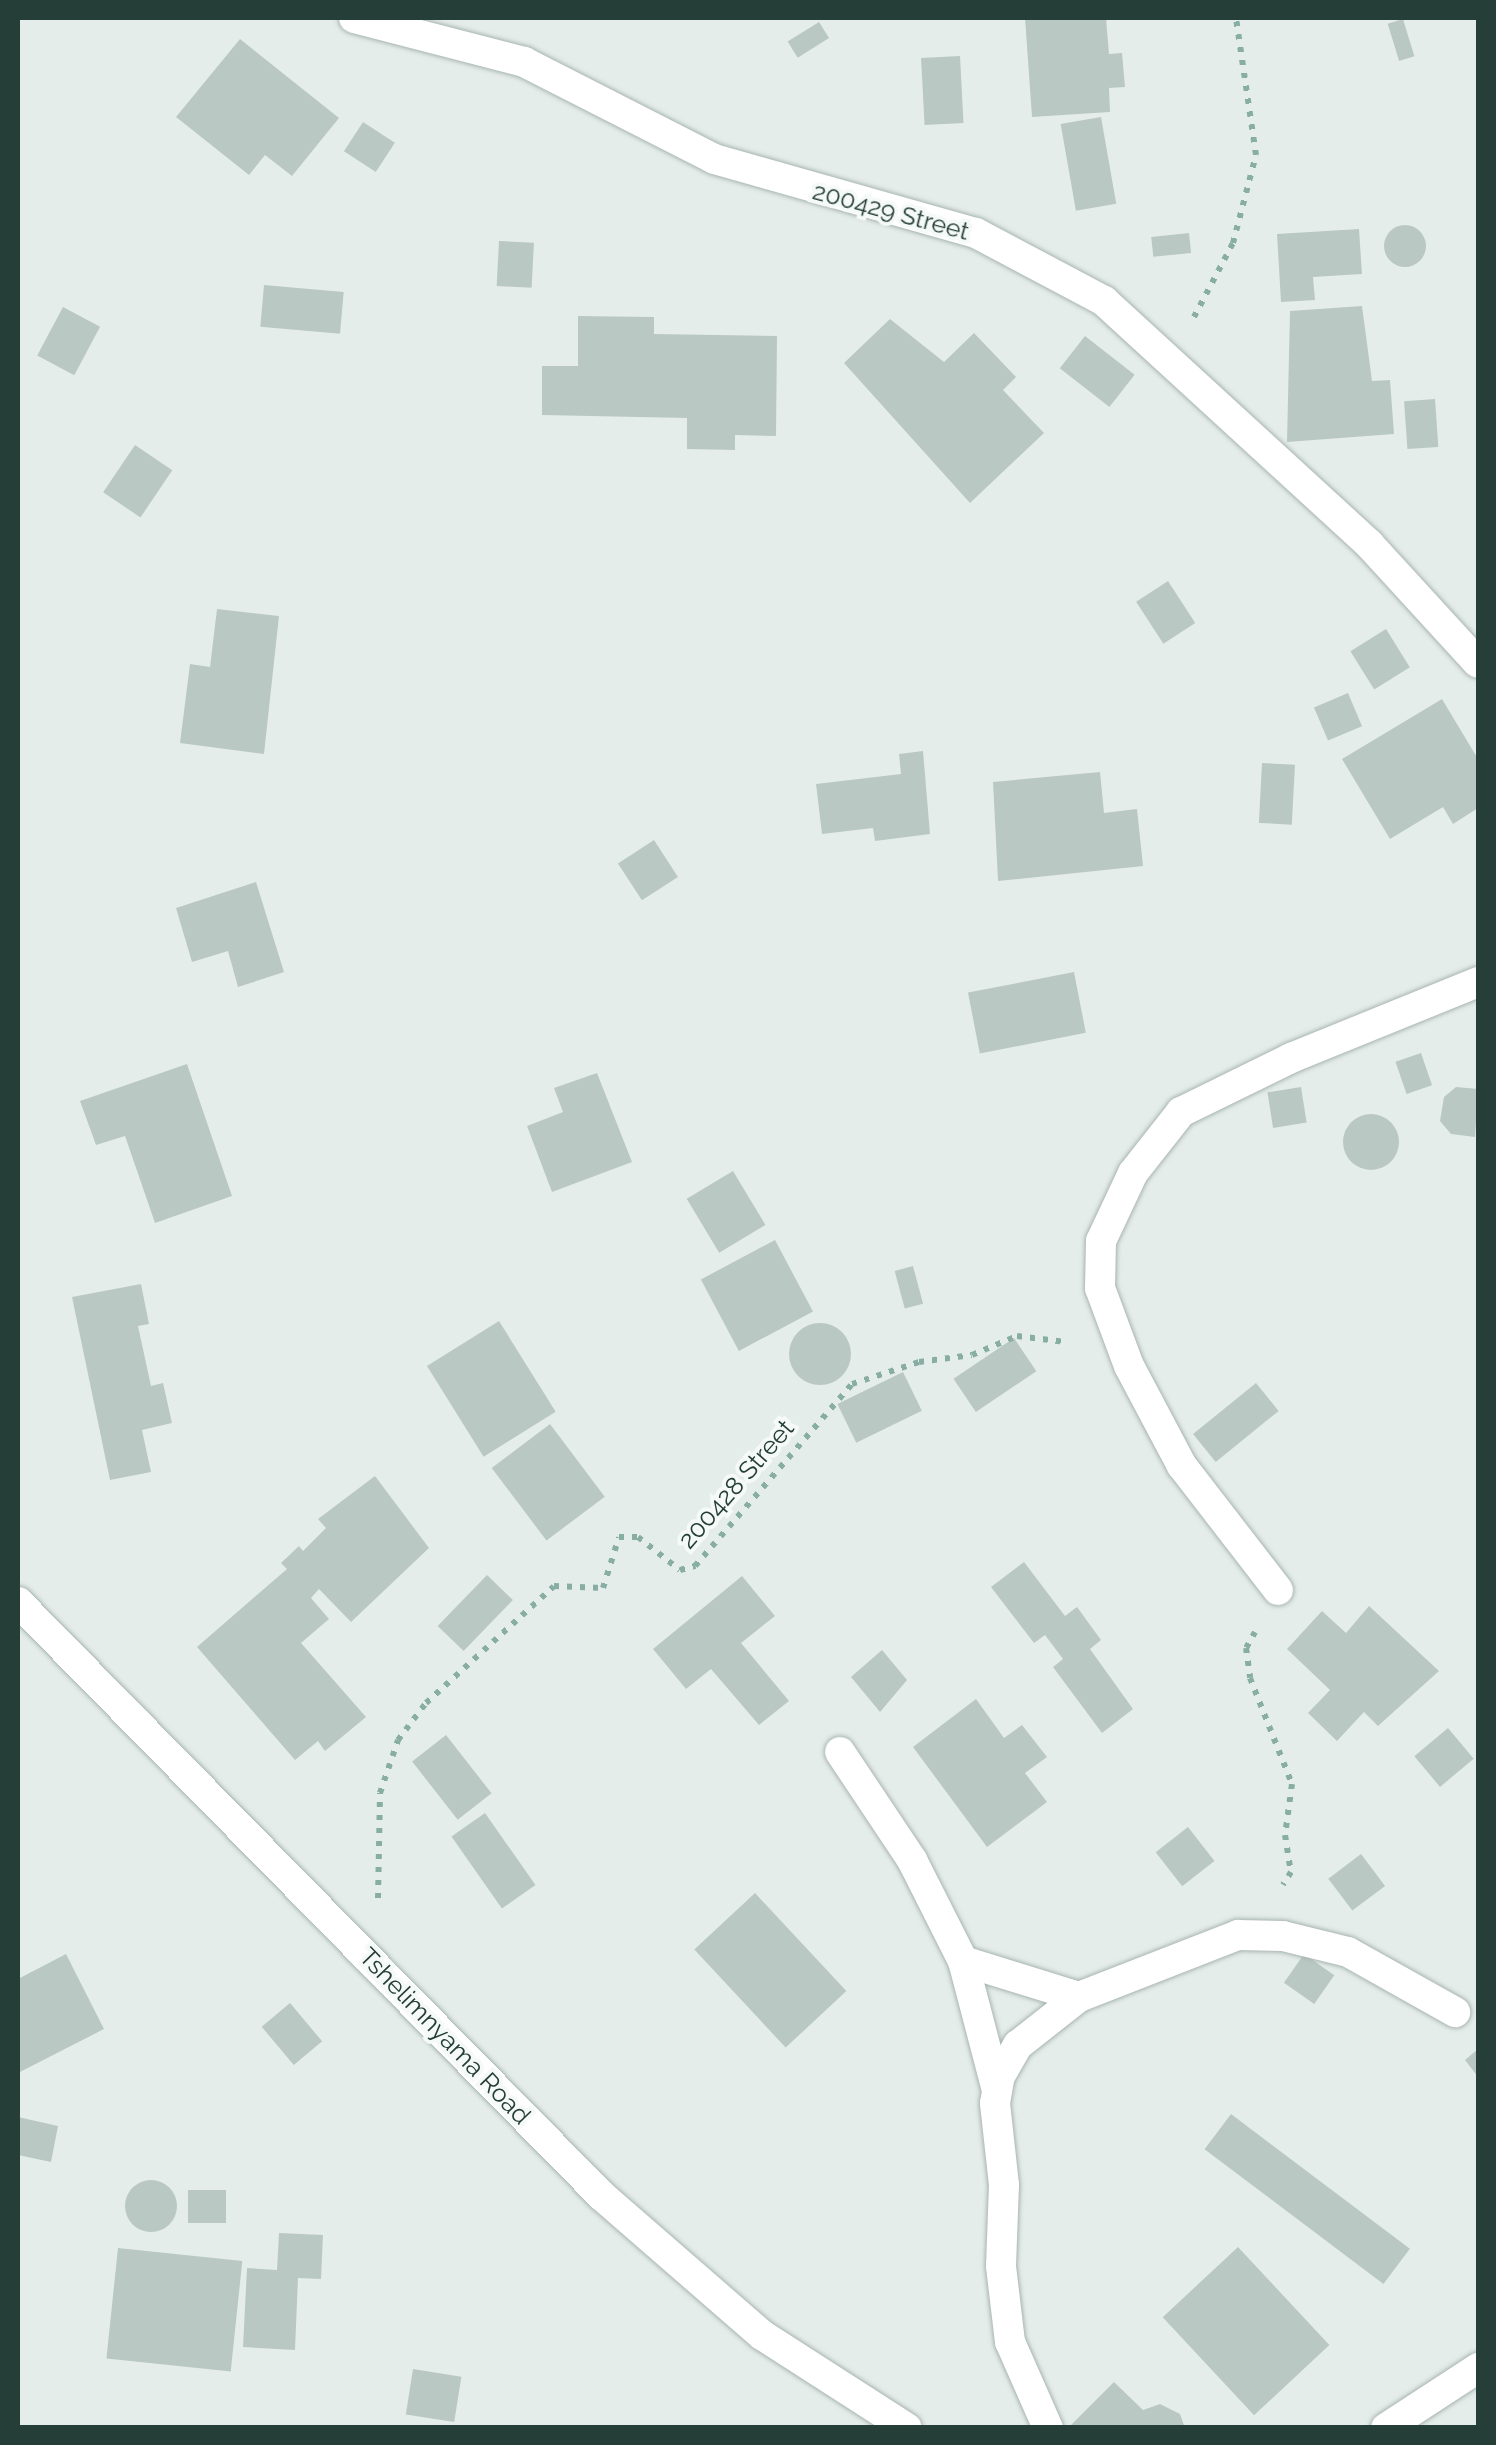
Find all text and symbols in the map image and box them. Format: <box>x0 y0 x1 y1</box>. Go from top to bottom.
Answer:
street label: 200429 Street <box>810 176 972 246</box>
street label: 200428 Street <box>672 1413 800 1555</box>
street label: Tshelimnyama Road <box>353 1942 537 2130</box>

